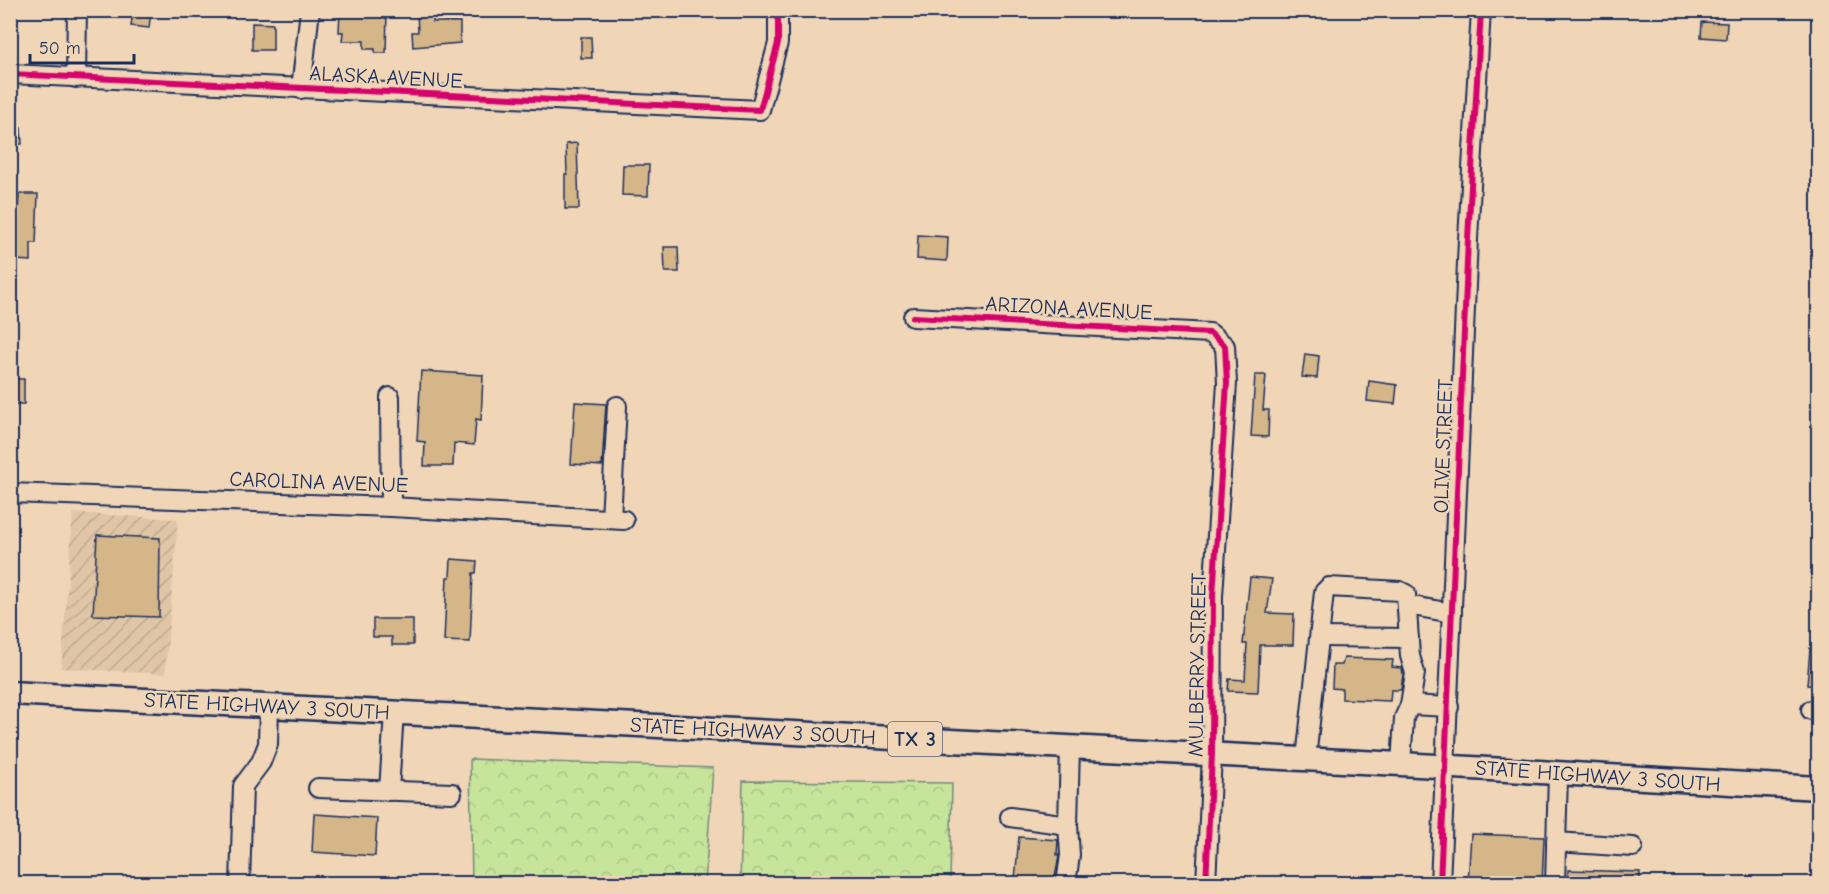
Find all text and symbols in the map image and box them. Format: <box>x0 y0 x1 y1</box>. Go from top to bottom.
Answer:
scale bar <box>30 27 134 65</box>
text: 50 m <box>39 38 81 59</box>
street label: ALASKA AVENUE <box>309 61 463 93</box>
street label: ARIZONA AVENUE <box>985 292 1153 324</box>
street label: OLIVE STREET <box>1429 378 1457 514</box>
street label: CAROLINA AVENUE <box>229 467 409 497</box>
street label: MULBERRY STREET <box>1183 573 1211 757</box>
street label: STATE HIGHWAY 3 SOUTH <box>144 688 390 724</box>
street label: STATE HIGHWAY 3 SOUTH <box>630 713 876 749</box>
road number: TX 3 <box>888 722 942 756</box>
street label: STATE HIGHWAY 3 SOUTH <box>1474 755 1722 797</box>

